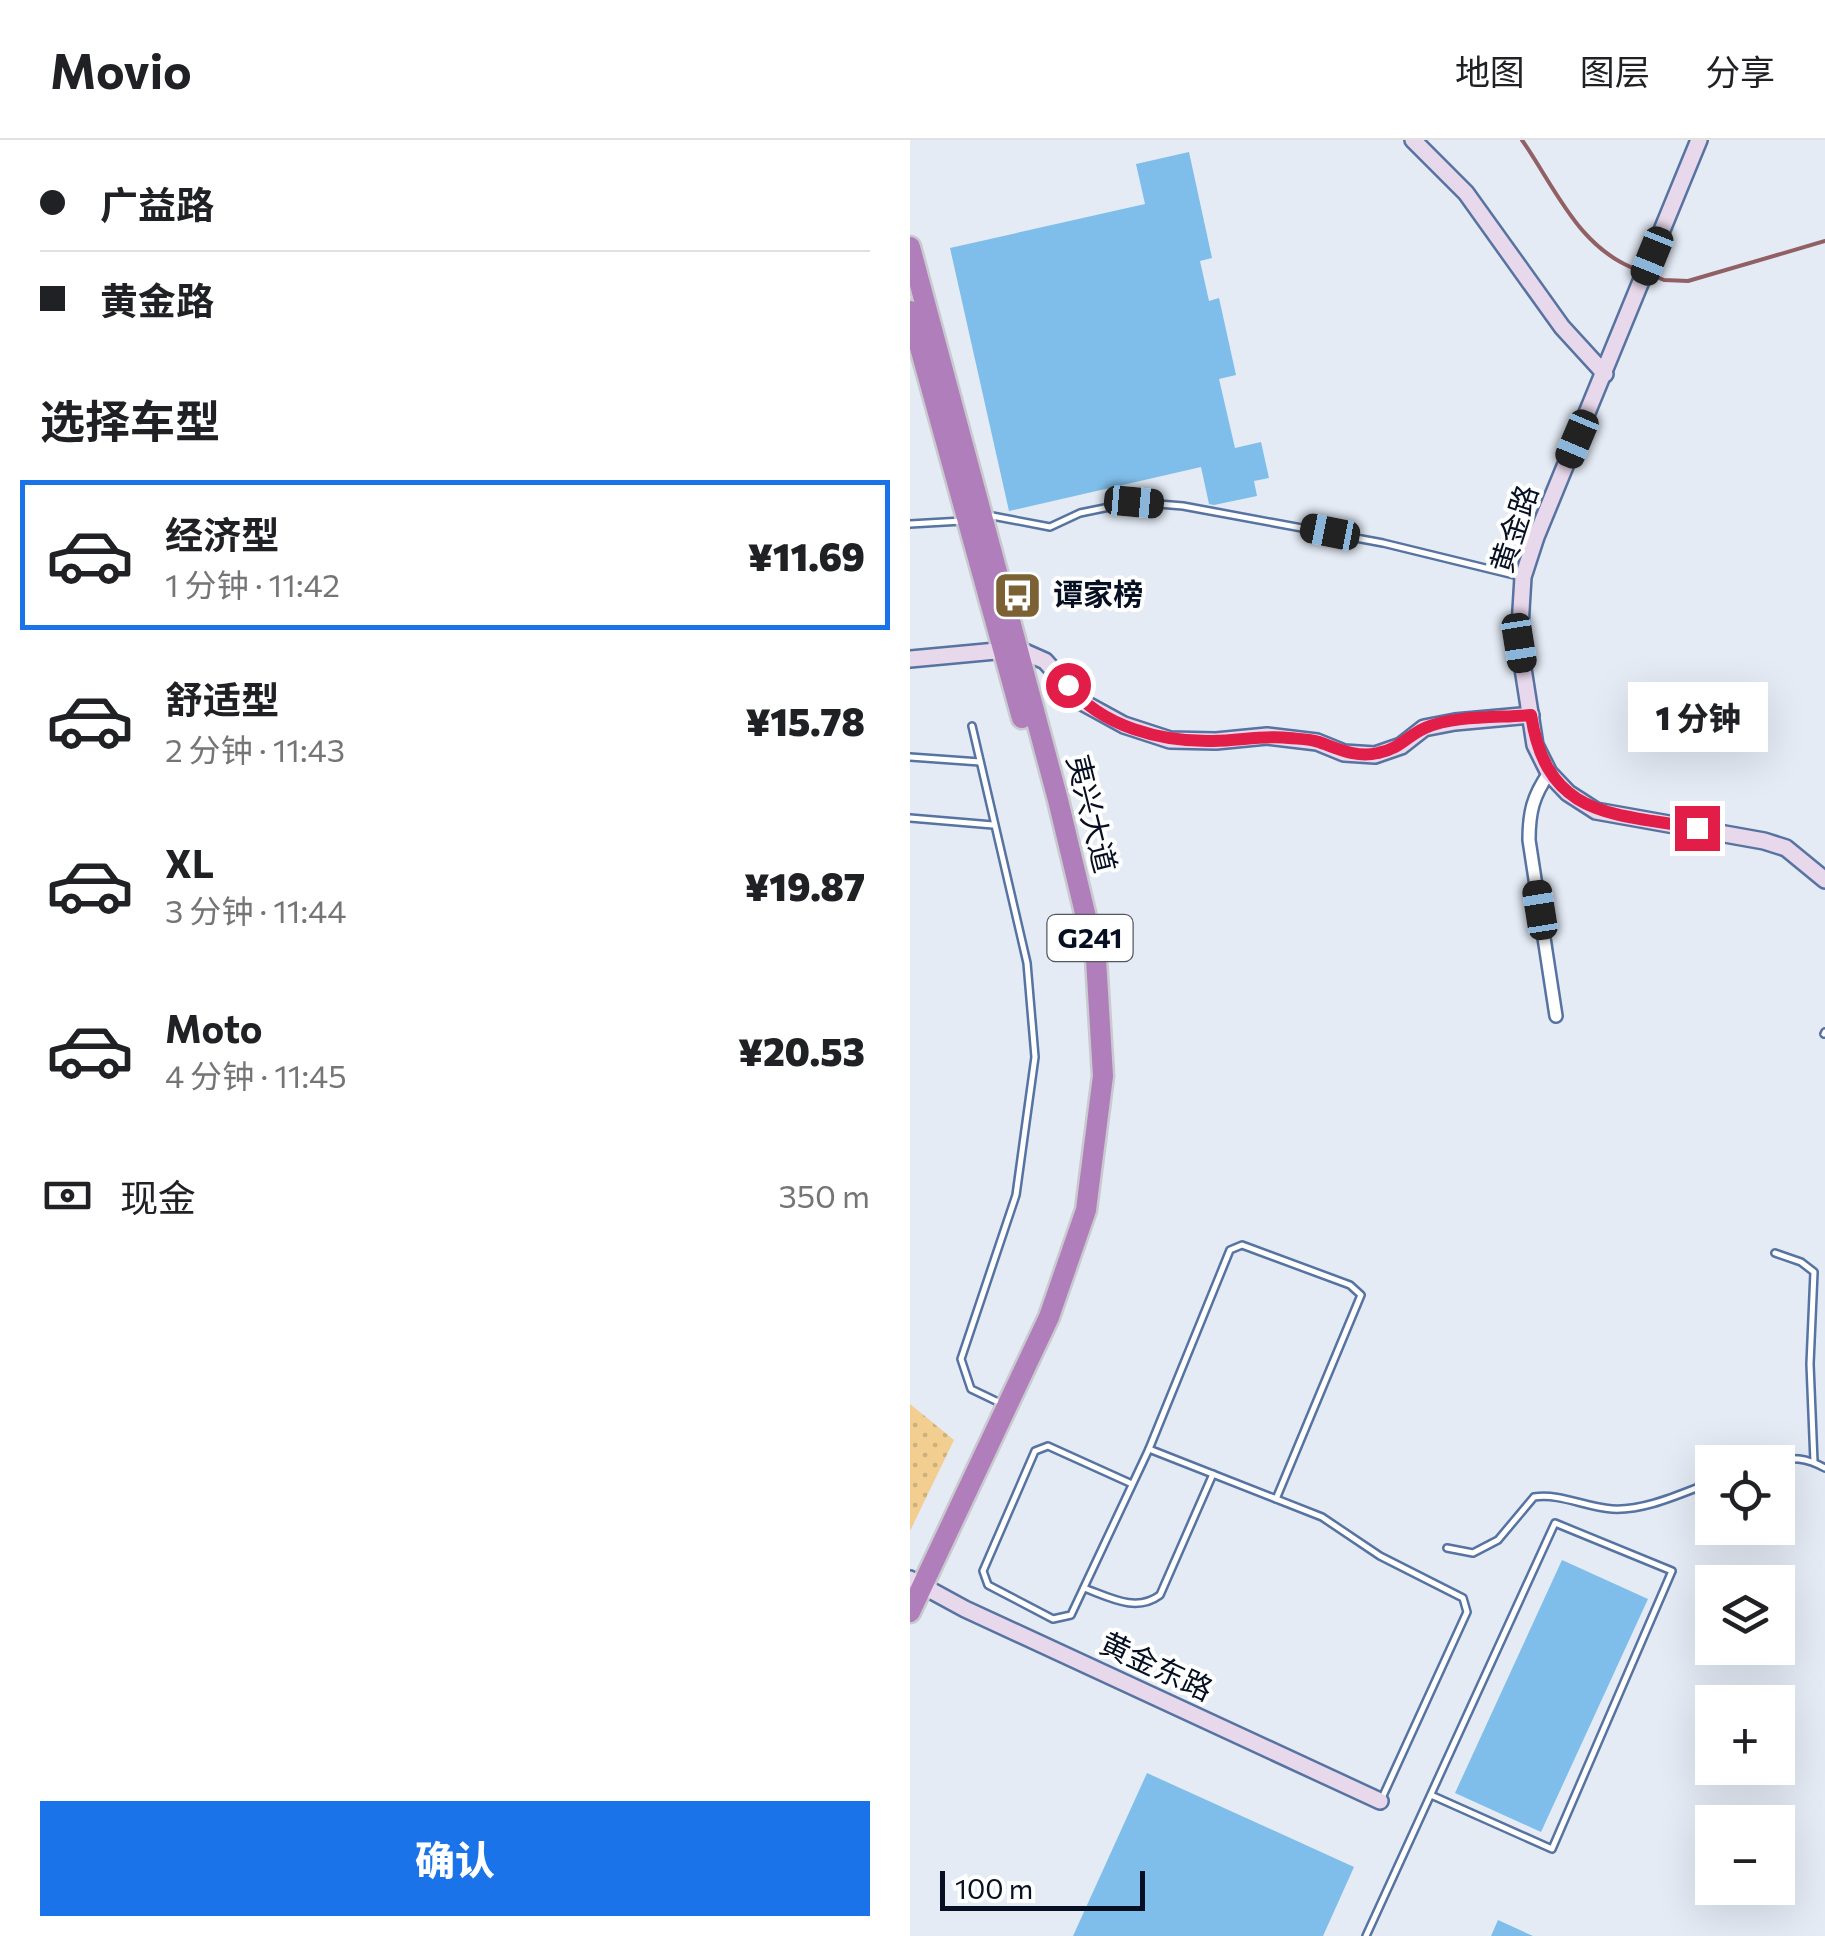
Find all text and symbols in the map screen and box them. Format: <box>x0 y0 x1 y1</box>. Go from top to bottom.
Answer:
text: Movio <box>50 40 192 99</box>
text: 地图 <box>1455 49 1525 92</box>
text: 图层 <box>1580 49 1650 92</box>
text: 分享 <box>1705 49 1775 92</box>
text: 广益路 <box>100 180 214 227</box>
car <box>1627 223 1677 289</box>
text: 黄金路 <box>100 276 214 323</box>
text: 选择车型 <box>40 392 220 447</box>
car <box>1551 406 1603 472</box>
street label: 黄金路 <box>1481 480 1544 577</box>
car <box>1103 484 1165 520</box>
icon: car <box>45 510 135 600</box>
text: 经济型 <box>165 510 279 557</box>
car <box>1298 512 1362 552</box>
text: ¥11.69 <box>748 532 865 579</box>
text: 1 分钟 · 11:42 <box>165 564 340 604</box>
bus stop icon: 谭家榜 <box>992 569 1044 621</box>
place label: 谭家榜 <box>1053 574 1143 611</box>
car <box>1499 611 1539 675</box>
route start <box>1046 663 1091 708</box>
icon: car <box>45 675 135 765</box>
text: 舒适型 <box>165 675 279 722</box>
callout: 1 分钟 <box>1627 683 1767 753</box>
text: ¥15.78 <box>745 697 865 744</box>
text: 1 分钟 <box>1655 697 1741 737</box>
text: 2 分钟 · 11:43 <box>165 729 345 769</box>
street label: 夷兴大道 <box>1061 751 1126 876</box>
route end <box>1675 806 1720 851</box>
text: XL <box>165 839 214 886</box>
icon: car <box>45 840 135 930</box>
text: ¥19.87 <box>744 862 865 909</box>
car <box>1520 878 1560 942</box>
text: 3 分钟 · 11:44 <box>165 890 347 930</box>
road number: G241 <box>1048 915 1132 961</box>
text: Moto <box>165 1004 263 1051</box>
icon: car <box>45 1005 135 1095</box>
text: ¥20.53 <box>738 1027 865 1074</box>
text: 4 分钟 · 11:45 <box>165 1055 347 1095</box>
icon: cash <box>40 1168 95 1223</box>
text: 现金 <box>120 1173 196 1220</box>
text: 350 m <box>778 1175 870 1215</box>
map controls <box>1695 1445 1795 1905</box>
button: locate <box>1695 1445 1795 1545</box>
button: layers <box>1695 1565 1795 1665</box>
street label: 黄金东路 <box>1095 1623 1219 1707</box>
button: + <box>1695 1685 1795 1785</box>
button: 确认 <box>40 1801 870 1916</box>
button: − <box>1695 1805 1795 1905</box>
scale bar <box>940 1866 1145 1910</box>
text: 100 m <box>955 1871 1033 1905</box>

